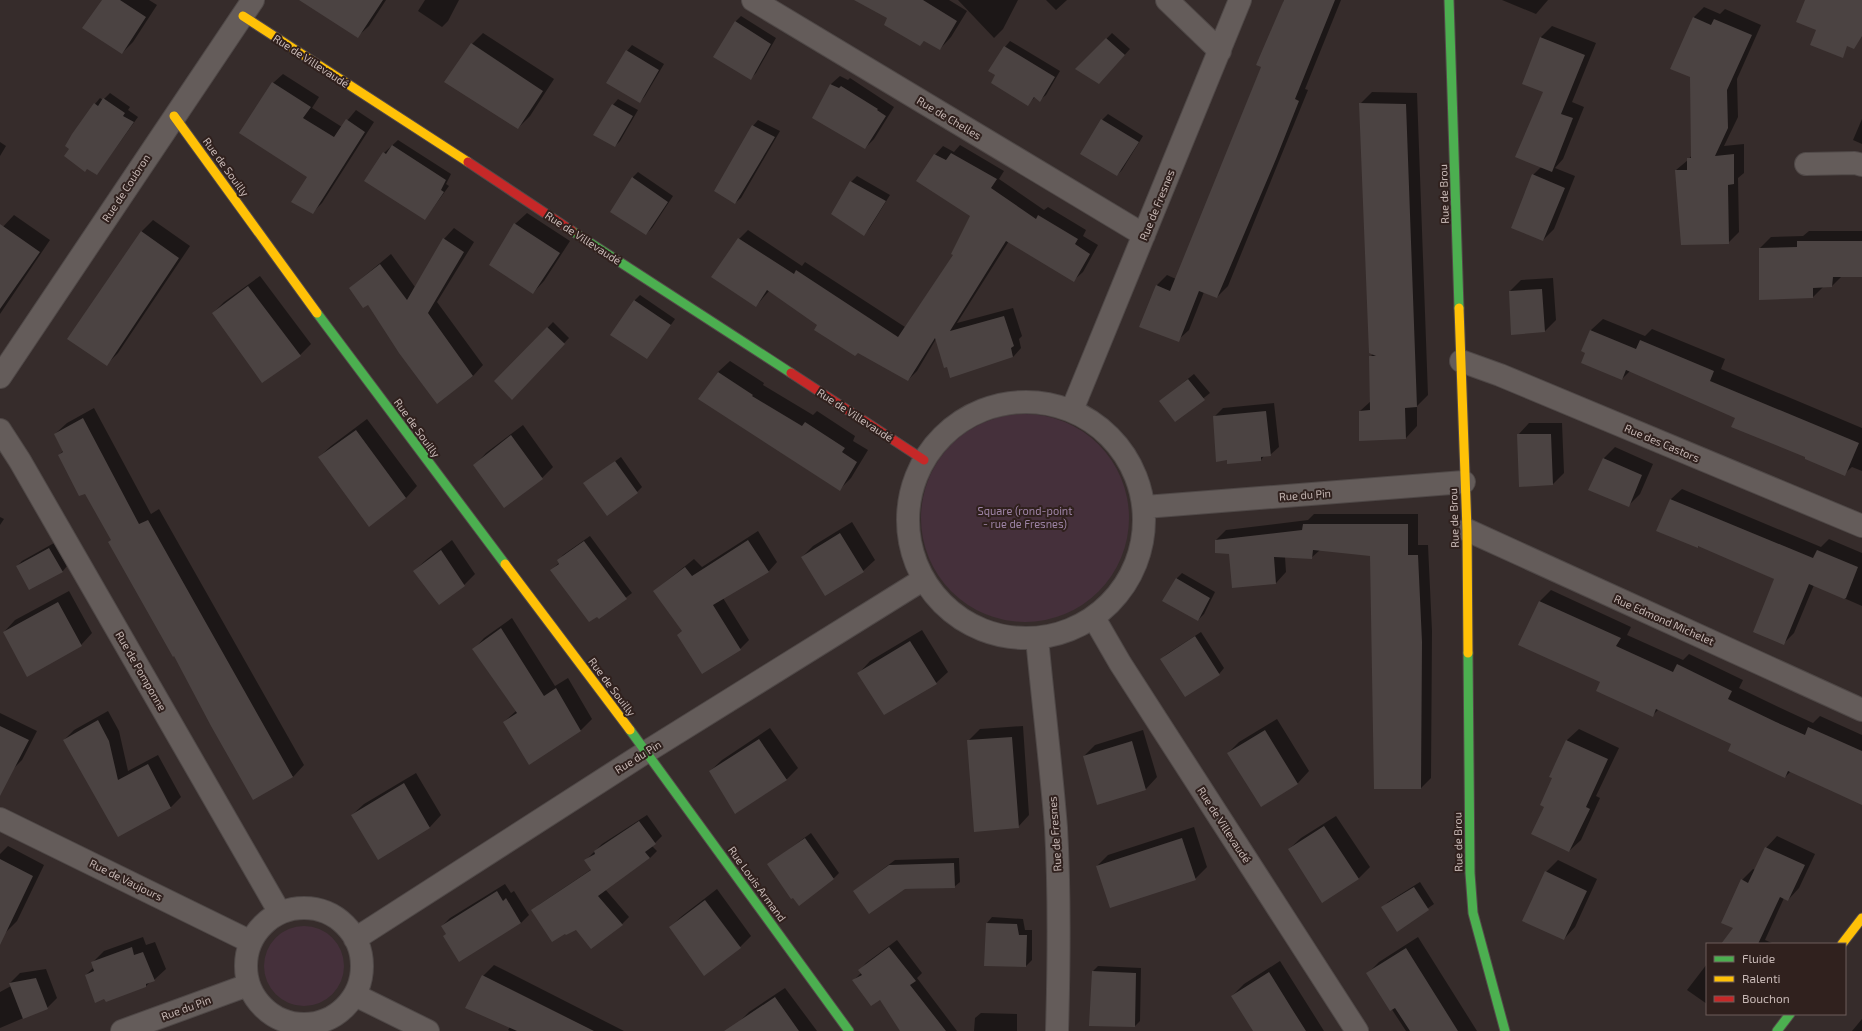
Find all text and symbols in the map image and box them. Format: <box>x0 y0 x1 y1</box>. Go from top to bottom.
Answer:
street label: Rue de Villevaudé <box>271 31 352 90</box>
street label: Rue de Chelles <box>915 93 984 142</box>
street label: Rue de Souilly <box>201 135 252 199</box>
street label: Rue de Coubron <box>99 151 152 224</box>
street label: Rue de Brou <box>1436 164 1451 224</box>
street label: Rue de Fresnes <box>1136 167 1177 242</box>
street label: Rue de Villevaudé <box>543 208 624 267</box>
street label: Rue de Villevaudé <box>815 385 896 444</box>
street label: Rue de Souilly <box>392 396 443 460</box>
street label: Rue des Castors <box>1623 421 1702 464</box>
street label: Rue du Pin <box>1279 486 1331 503</box>
street label: Rue de Brou <box>1446 488 1461 548</box>
park label: Square (rond-point - rue de Fresnes) <box>978 504 1072 530</box>
street label: Rue Edmond Michelet <box>1612 592 1716 648</box>
street label: Rue de Pomponne <box>113 629 170 713</box>
street label: Rue de Souilly <box>586 655 639 719</box>
street label: Rue du Pin <box>612 737 663 776</box>
street label: Rue de Villevaudé <box>1195 784 1254 865</box>
street label: Rue de Fresnes <box>1045 796 1064 872</box>
street label: Rue de Brou <box>1450 812 1465 872</box>
street label: Rue Louis Armand <box>726 844 789 924</box>
street label: Rue de Vaujours <box>87 856 165 904</box>
legend <box>1706 943 1846 1015</box>
text: Fluide <box>1742 951 1775 965</box>
text: Ralenti <box>1742 971 1781 985</box>
text: Bouchon <box>1742 991 1790 1005</box>
street label: Rue du Pin <box>159 993 213 1023</box>

